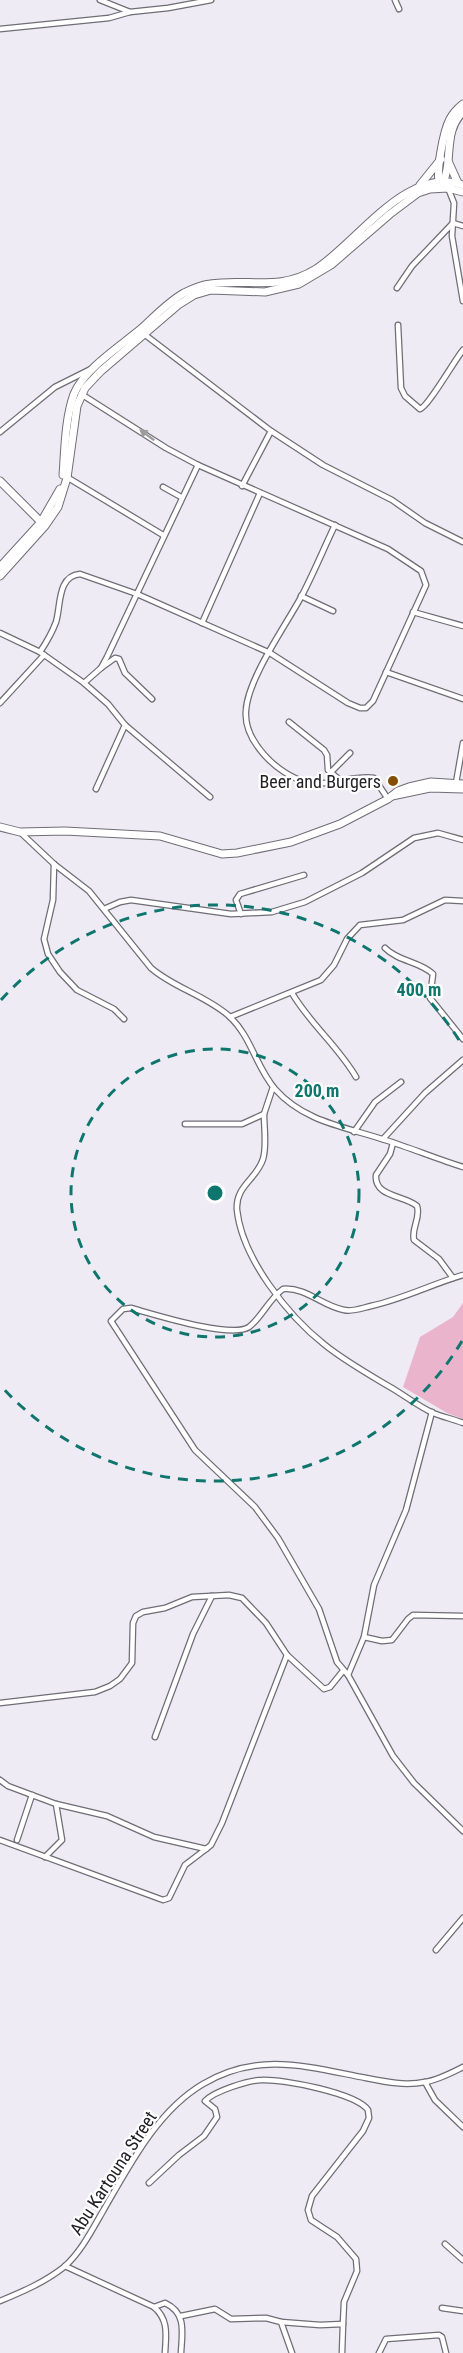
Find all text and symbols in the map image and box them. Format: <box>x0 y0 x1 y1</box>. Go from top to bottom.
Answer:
one-way arrow <box>140 429 156 441</box>
place label: Beer and Burgers <box>259 771 381 792</box>
marker: Beer and Burgers <box>386 774 400 788</box>
text: 400 m <box>397 979 441 1000</box>
text: 200 m <box>295 1080 339 1101</box>
centre of rings <box>205 1183 225 1203</box>
street label: Abu Kartouna Street <box>65 2107 161 2239</box>

